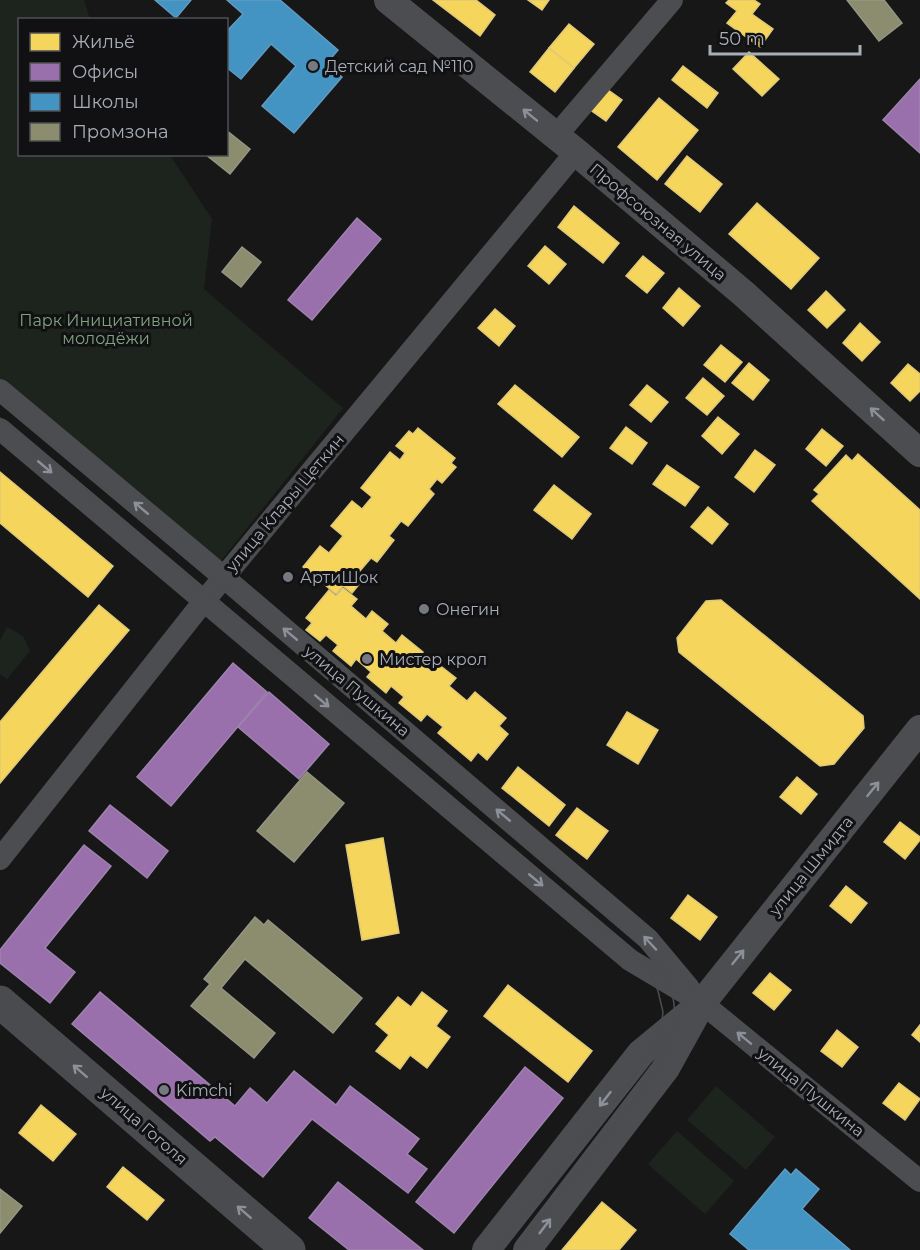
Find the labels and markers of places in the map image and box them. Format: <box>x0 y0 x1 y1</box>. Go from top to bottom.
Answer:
place label: Детский сад №110 <box>325 57 473 76</box>
marker: Детский сад №110 <box>306 59 320 73</box>
place label: АртиШок <box>300 568 379 587</box>
marker: АртиШок <box>281 570 295 584</box>
place label: Онегин <box>436 600 500 619</box>
marker: Онегин <box>417 602 431 616</box>
place label: Мистер крол <box>379 650 487 669</box>
marker: Мистер крол <box>360 652 374 666</box>
place label: Kimchi <box>176 1081 233 1100</box>
marker: Kimchi <box>157 1083 171 1097</box>

